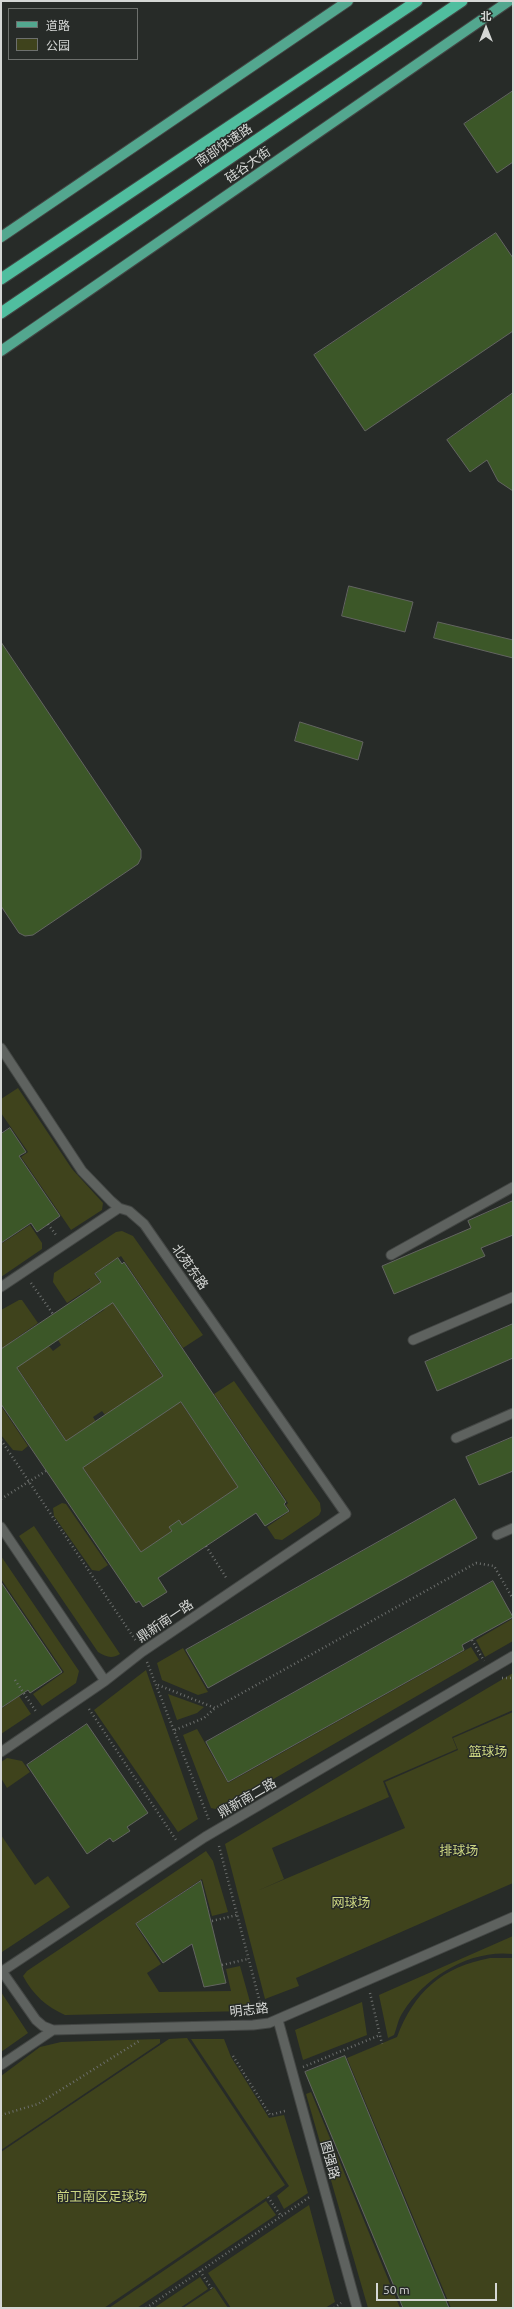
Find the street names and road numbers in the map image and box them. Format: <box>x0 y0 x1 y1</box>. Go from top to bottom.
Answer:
street label: 南部快速路 <box>193 120 255 170</box>
street label: 硅谷大街 <box>222 144 274 186</box>
street label: 北苑东路 <box>169 1241 211 1293</box>
street label: 鼎新南一路 <box>134 1596 196 1646</box>
street label: 鼎新南二路 <box>215 1775 279 1821</box>
street label: 明志路 <box>229 2000 269 2020</box>
street label: 图强路 <box>317 2139 343 2181</box>

